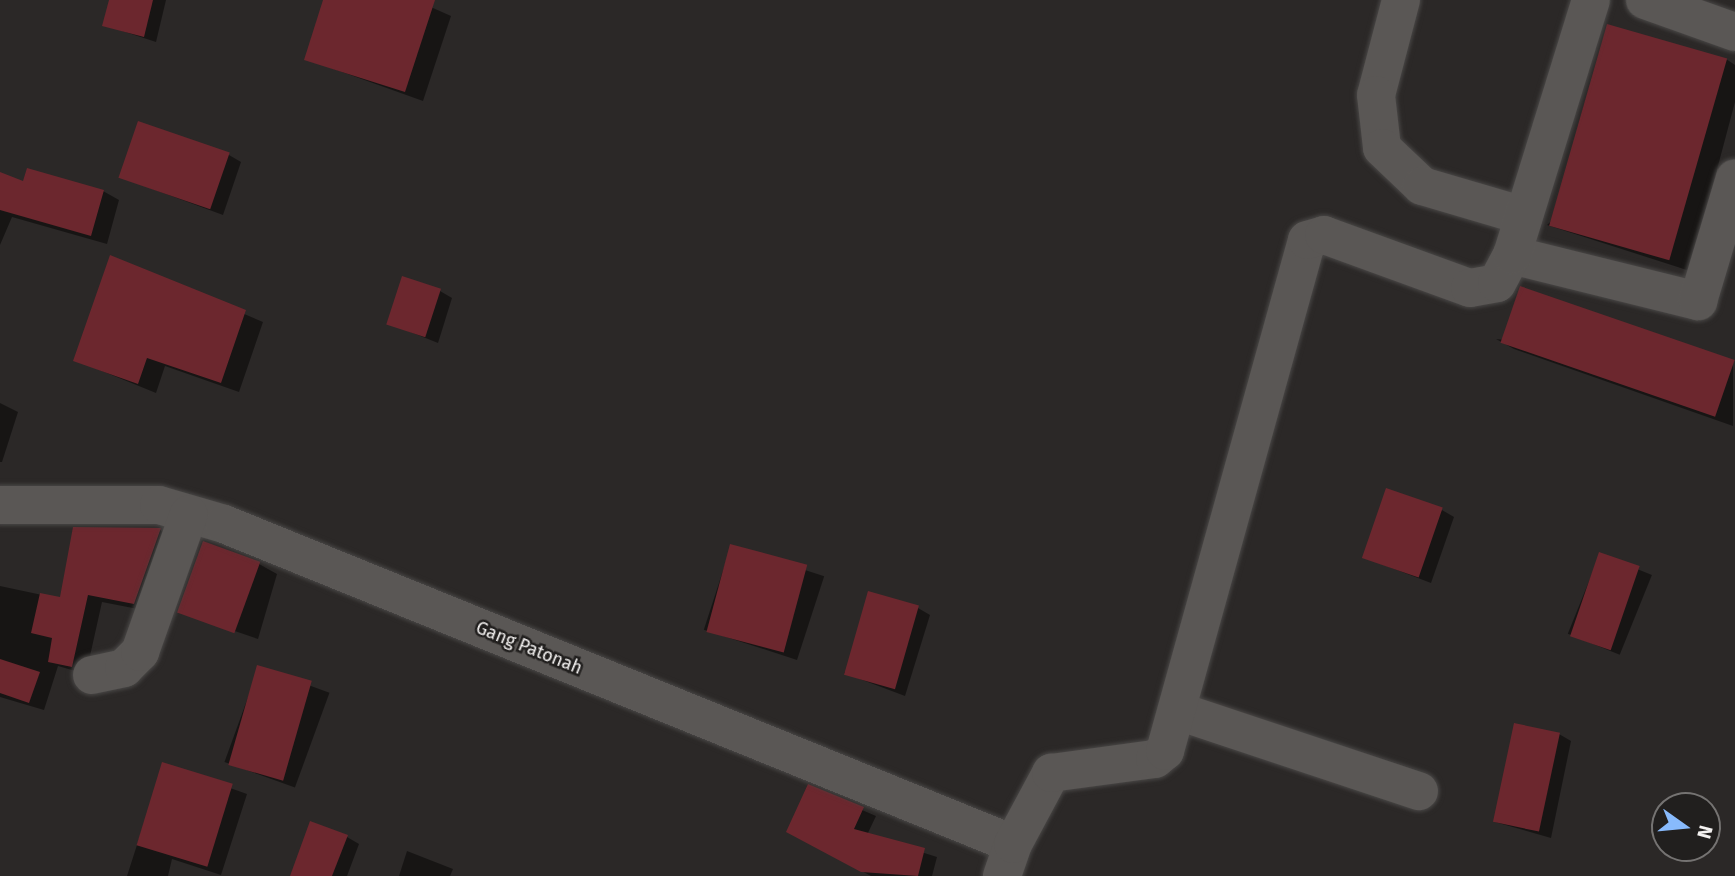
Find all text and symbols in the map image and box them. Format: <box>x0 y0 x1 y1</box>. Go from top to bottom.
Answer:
street label: Gang Patonah <box>473 617 585 679</box>
north arrow <box>1651 792 1721 862</box>
text: N <box>1692 823 1718 841</box>

